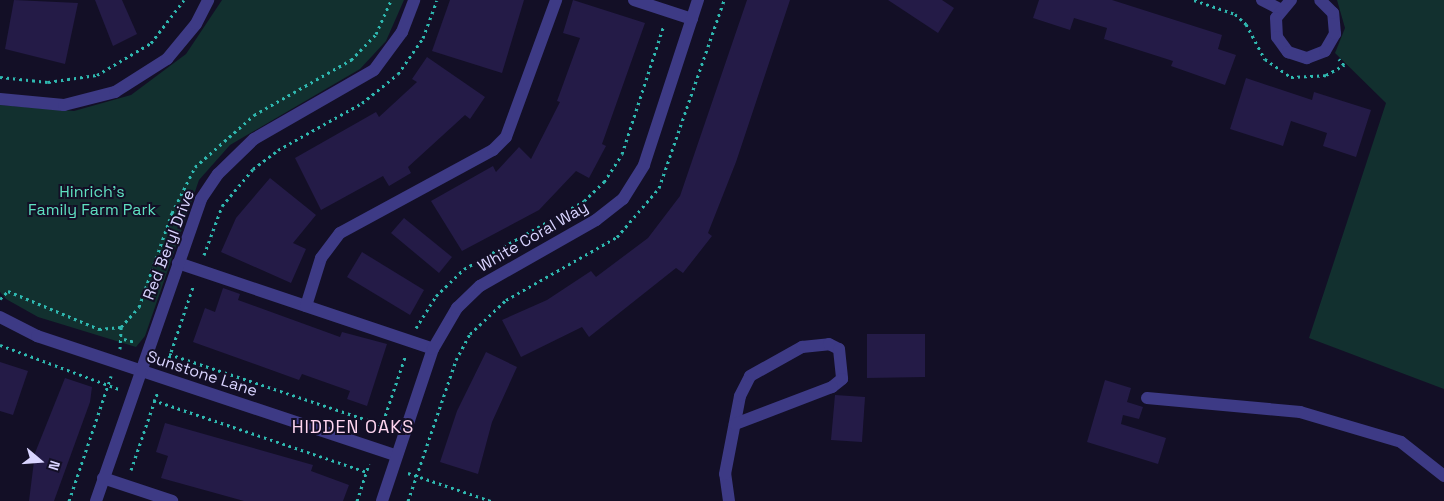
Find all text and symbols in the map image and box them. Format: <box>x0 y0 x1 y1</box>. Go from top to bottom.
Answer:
park label: Hinrich's Family Farm Park <box>28 182 156 220</box>
street label: Red Beryl Drive <box>139 187 199 303</box>
street label: White Coral Way <box>474 198 592 276</box>
street label: Sunstone Lane <box>144 347 260 401</box>
district label: HIDDEN OAKS <box>290 416 416 438</box>
north arrow <box>15 436 65 486</box>
text: N <box>44 458 64 473</box>

